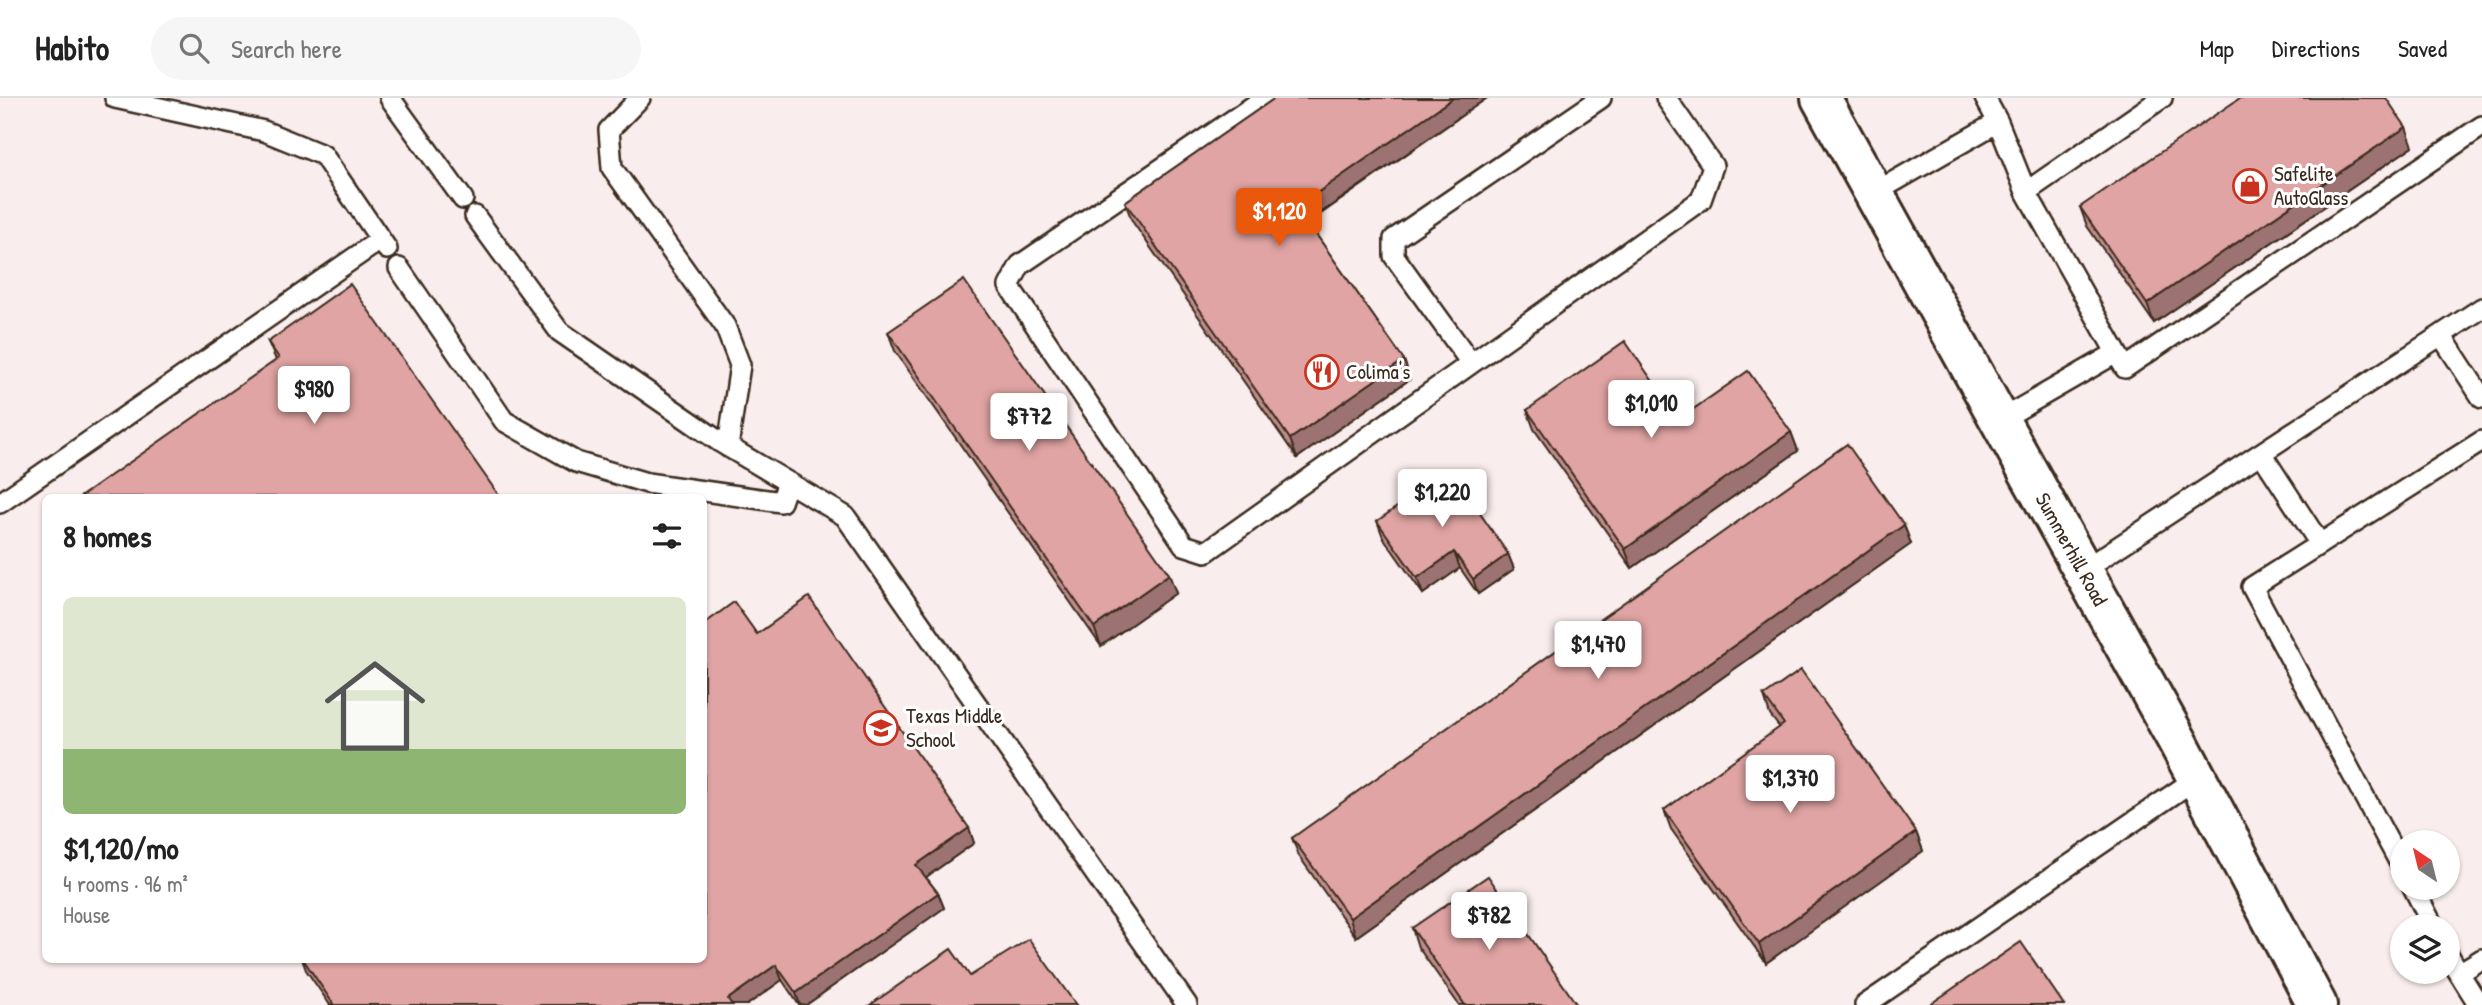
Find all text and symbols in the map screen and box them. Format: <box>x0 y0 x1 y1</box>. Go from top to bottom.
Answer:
search box <box>151 17 641 80</box>
text: Habito <box>35 26 109 70</box>
icon: search <box>175 29 213 67</box>
text: Search here <box>231 31 342 66</box>
text: Map <box>2200 32 2234 64</box>
text: Directions <box>2272 32 2360 64</box>
text: Saved <box>2398 32 2447 64</box>
place label: Safelite AutoGlass <box>2274 159 2348 212</box>
shop icon: Safelite AutoGlass <box>2231 167 2269 205</box>
pin: $1,120 <box>1222 188 1336 248</box>
text: $1,120 <box>1252 195 1306 226</box>
restaurant icon: Colima's <box>1303 353 1341 391</box>
place label: Colima's <box>1346 357 1410 386</box>
pin: $980 <box>273 366 355 426</box>
text: $980 <box>294 373 334 404</box>
pin: $1,010 <box>1594 380 1708 440</box>
text: $1,010 <box>1624 387 1678 418</box>
pin: $772 <box>988 394 1070 453</box>
text: $772 <box>1006 400 1052 431</box>
pin: $1,220 <box>1385 470 1499 529</box>
text: $1,220 <box>1414 476 1470 507</box>
street label: Summerhill Road <box>2029 487 2115 611</box>
text: 8 homes <box>63 516 151 556</box>
icon: filters <box>648 517 686 555</box>
pin: $1,470 <box>1541 622 1655 681</box>
text: $1,470 <box>1571 628 1625 659</box>
icon: home <box>312 643 438 769</box>
place label: Texas Middle School <box>906 701 1002 754</box>
school or university icon: Texas Middle School <box>862 709 900 747</box>
pin: $1,370 <box>1733 756 1847 815</box>
text: $1,370 <box>1762 762 1818 793</box>
text: $1,120/mo <box>63 828 179 868</box>
north arrow <box>2390 830 2460 900</box>
map controls <box>2390 830 2460 984</box>
text: 4 rooms · 96 m² <box>63 868 188 899</box>
pin: $782 <box>1448 892 1530 952</box>
text: House <box>63 899 110 930</box>
text: $782 <box>1467 899 1511 930</box>
button: layers <box>2390 914 2460 984</box>

